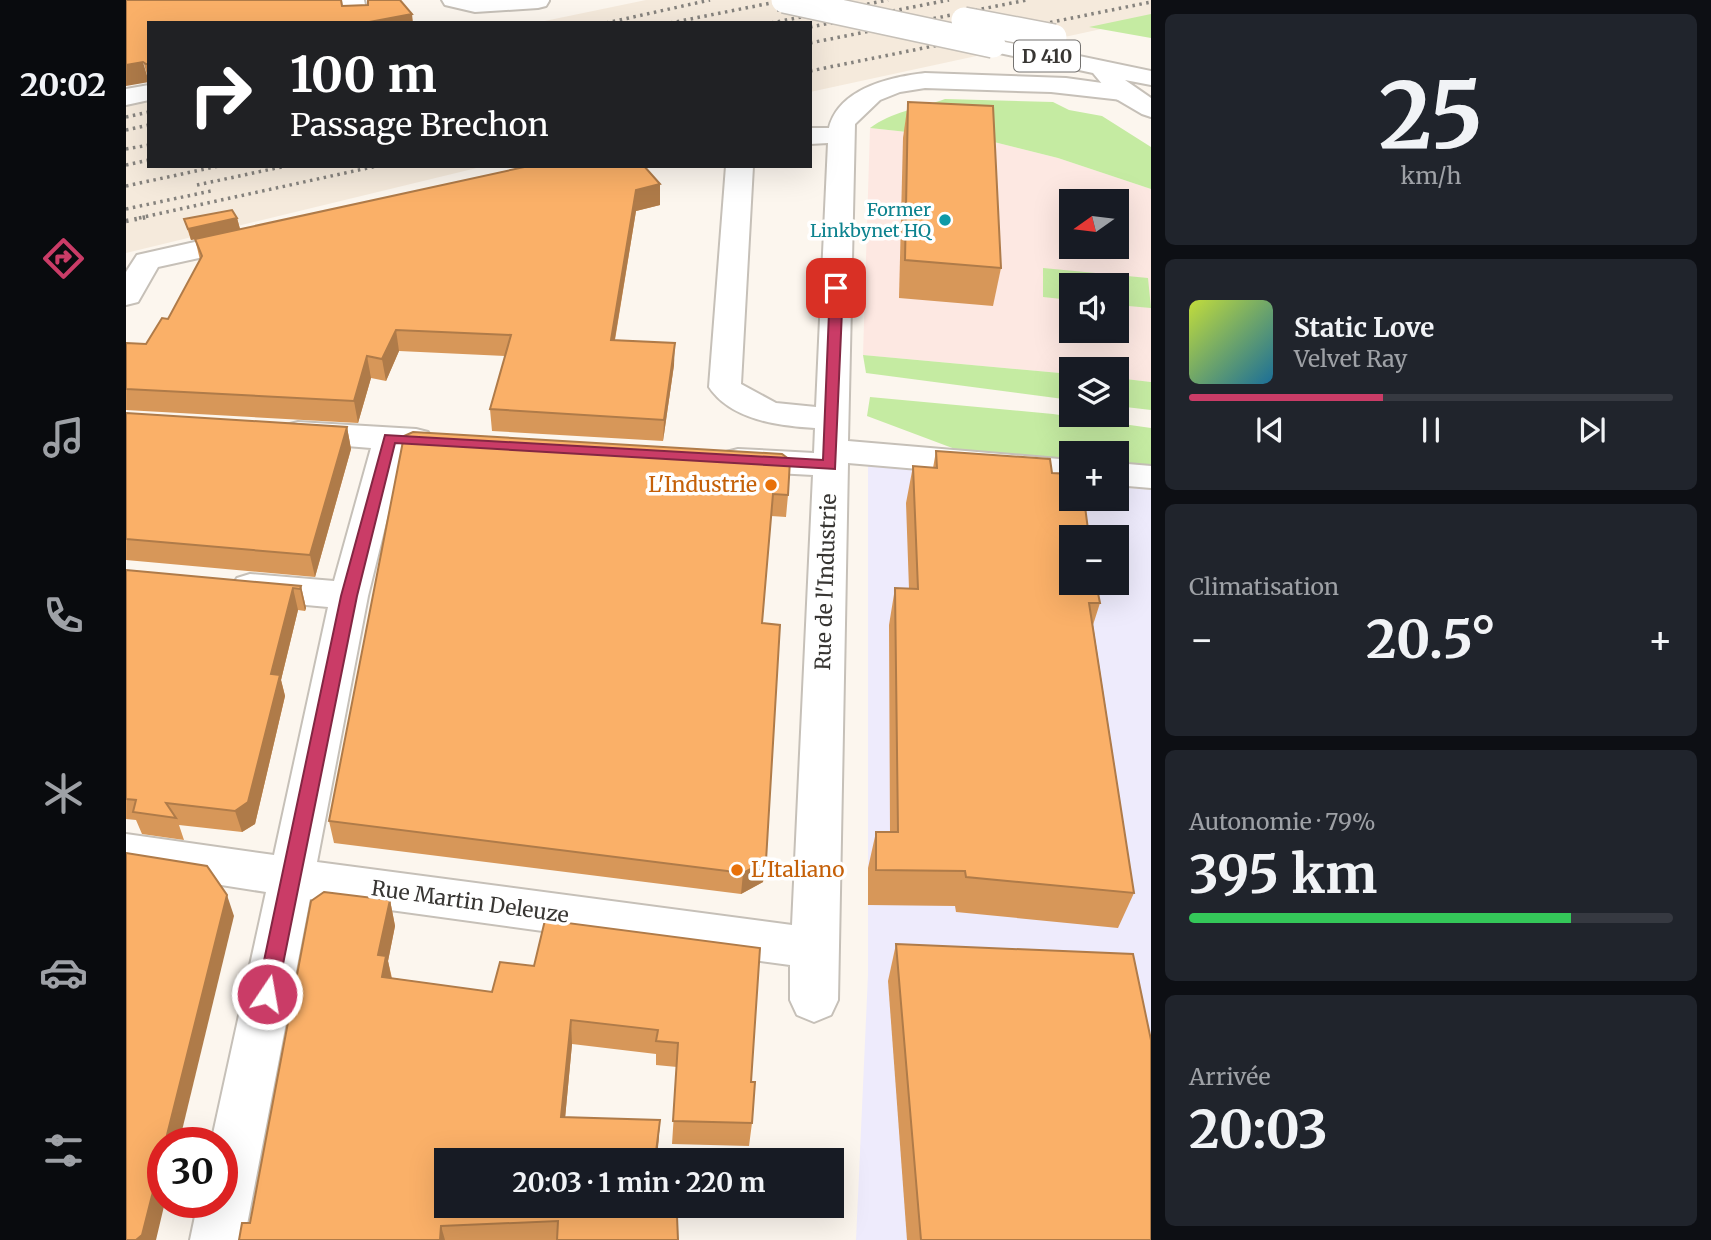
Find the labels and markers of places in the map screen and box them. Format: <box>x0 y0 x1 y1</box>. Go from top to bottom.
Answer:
place label: Former Linkbynet HQ <box>810 198 933 242</box>
marker: Former Linkbynet HQ <box>937 212 953 228</box>
pin <box>806 258 866 318</box>
place label: L'Industrie <box>648 471 757 498</box>
marker: L'Industrie <box>763 477 779 493</box>
place label: L'Italiano <box>751 856 844 883</box>
marker: L'Italiano <box>729 862 745 878</box>

